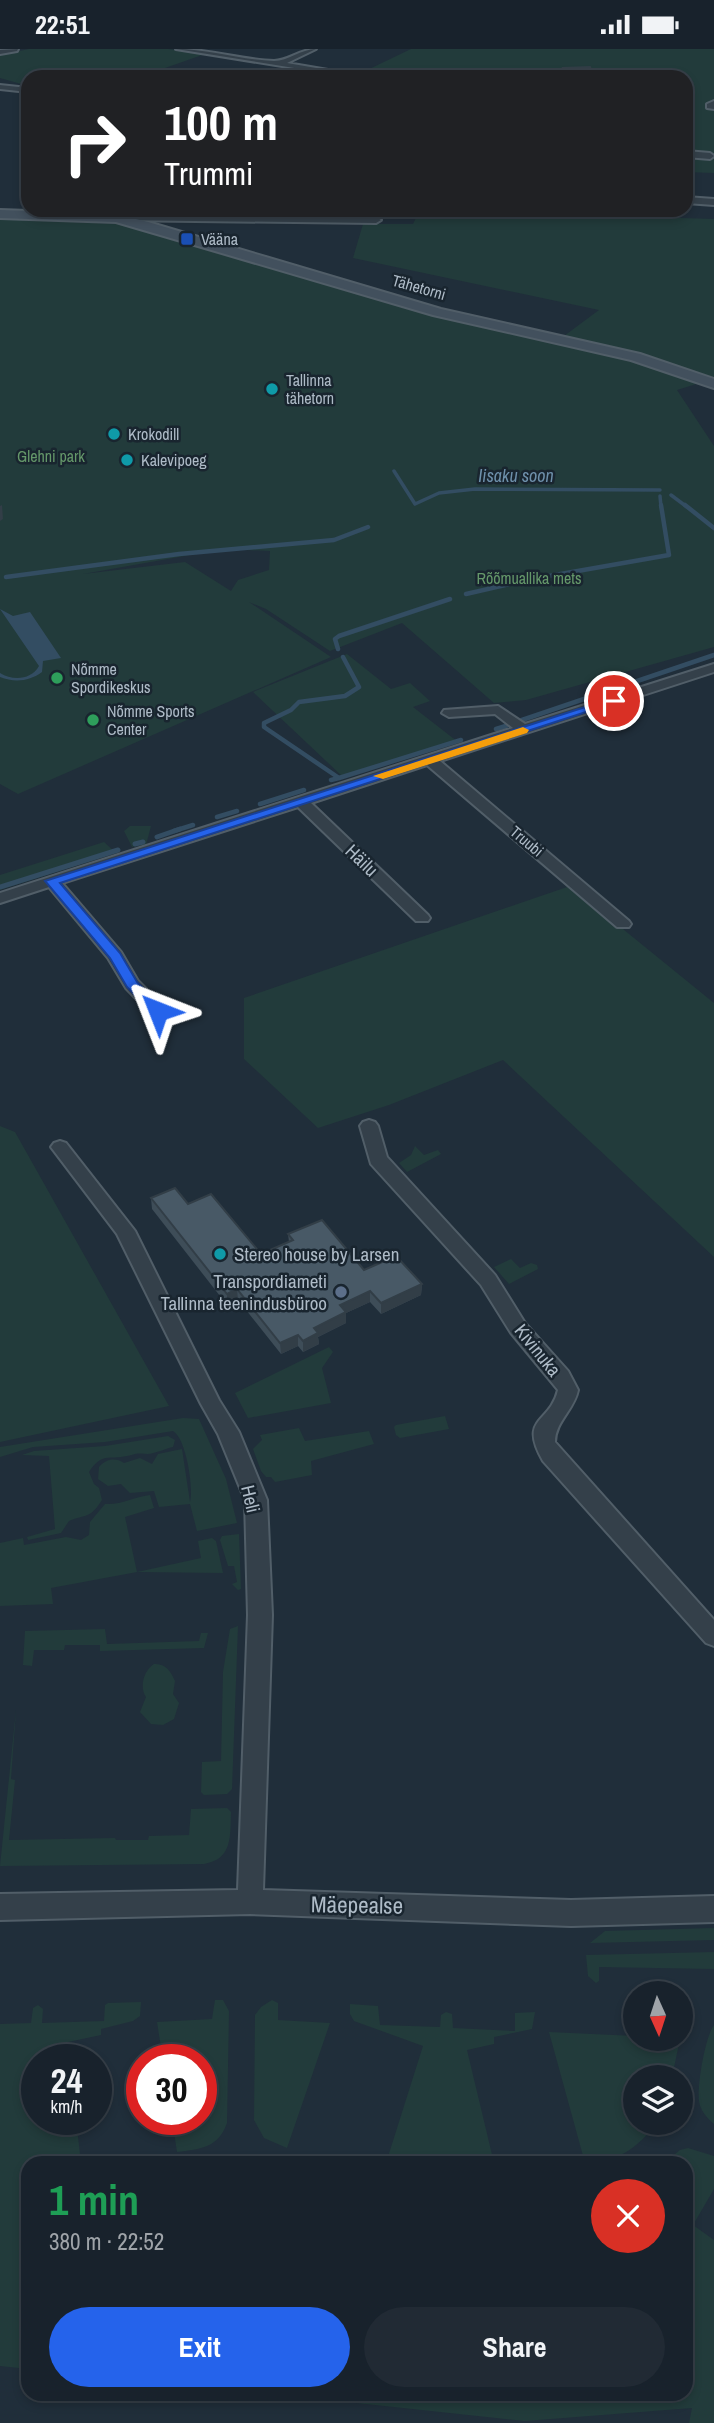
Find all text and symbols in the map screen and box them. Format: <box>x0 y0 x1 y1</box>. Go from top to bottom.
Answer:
text: 22:51 <box>35 7 90 42</box>
text: 100 m <box>164 89 278 155</box>
icon: right <box>49 98 140 189</box>
text: Trummi <box>164 152 253 195</box>
place label: Vääna <box>201 228 239 250</box>
marker: Vääna <box>179 231 195 247</box>
street label: Tähetorni <box>390 269 448 305</box>
place label: Tallinna tähetorn <box>286 369 334 409</box>
marker: Tallinna tähetorn <box>264 381 280 397</box>
place label: Krokodill <box>128 423 179 445</box>
marker: Krokodill <box>106 426 122 442</box>
park label: Glehni park <box>17 445 85 467</box>
place label: Kalevipoeg <box>141 449 207 471</box>
marker: Kalevipoeg <box>119 452 135 468</box>
water label: Iisaku soon <box>478 463 554 488</box>
park label: Rõõmuallika mets <box>477 567 582 589</box>
place label: Nõmme Spordikeskus <box>71 658 151 698</box>
marker: Nõmme Spordikeskus <box>49 670 65 686</box>
pin <box>584 671 644 731</box>
icon: arrive <box>595 682 633 720</box>
place label: Nõmme Sports Center <box>107 700 195 740</box>
marker: Nõmme Sports Center <box>85 712 101 728</box>
street label: Truubi <box>506 821 548 861</box>
street label: Häilu <box>340 838 384 882</box>
position arrow <box>121 974 195 1048</box>
place label: Stereo house by Larsen <box>234 1241 399 1267</box>
marker: Stereo house by Larsen <box>212 1246 228 1262</box>
place label: Transpordiameti Tallinna teenindusbüroo <box>160 1268 327 1316</box>
marker: Transpordiameti Tallinna teenindusbüroo <box>333 1284 349 1300</box>
street label: Kivinuka <box>509 1318 567 1382</box>
street label: Heli <box>235 1483 267 1515</box>
street label: Mäepealse <box>311 1888 403 1921</box>
north arrow <box>623 1981 693 2051</box>
map controls <box>623 1981 693 2135</box>
speed limit sign: 30 <box>126 2044 217 2135</box>
text: 24 <box>51 2057 82 2104</box>
button: layers <box>623 2065 693 2135</box>
text: km/h <box>51 2094 83 2119</box>
text: 1 min <box>49 2172 139 2228</box>
button: close <box>591 2179 665 2253</box>
text: 380 m · 22:52 <box>49 2226 164 2257</box>
button: Exit <box>49 2307 350 2387</box>
button: Share <box>364 2307 665 2387</box>

